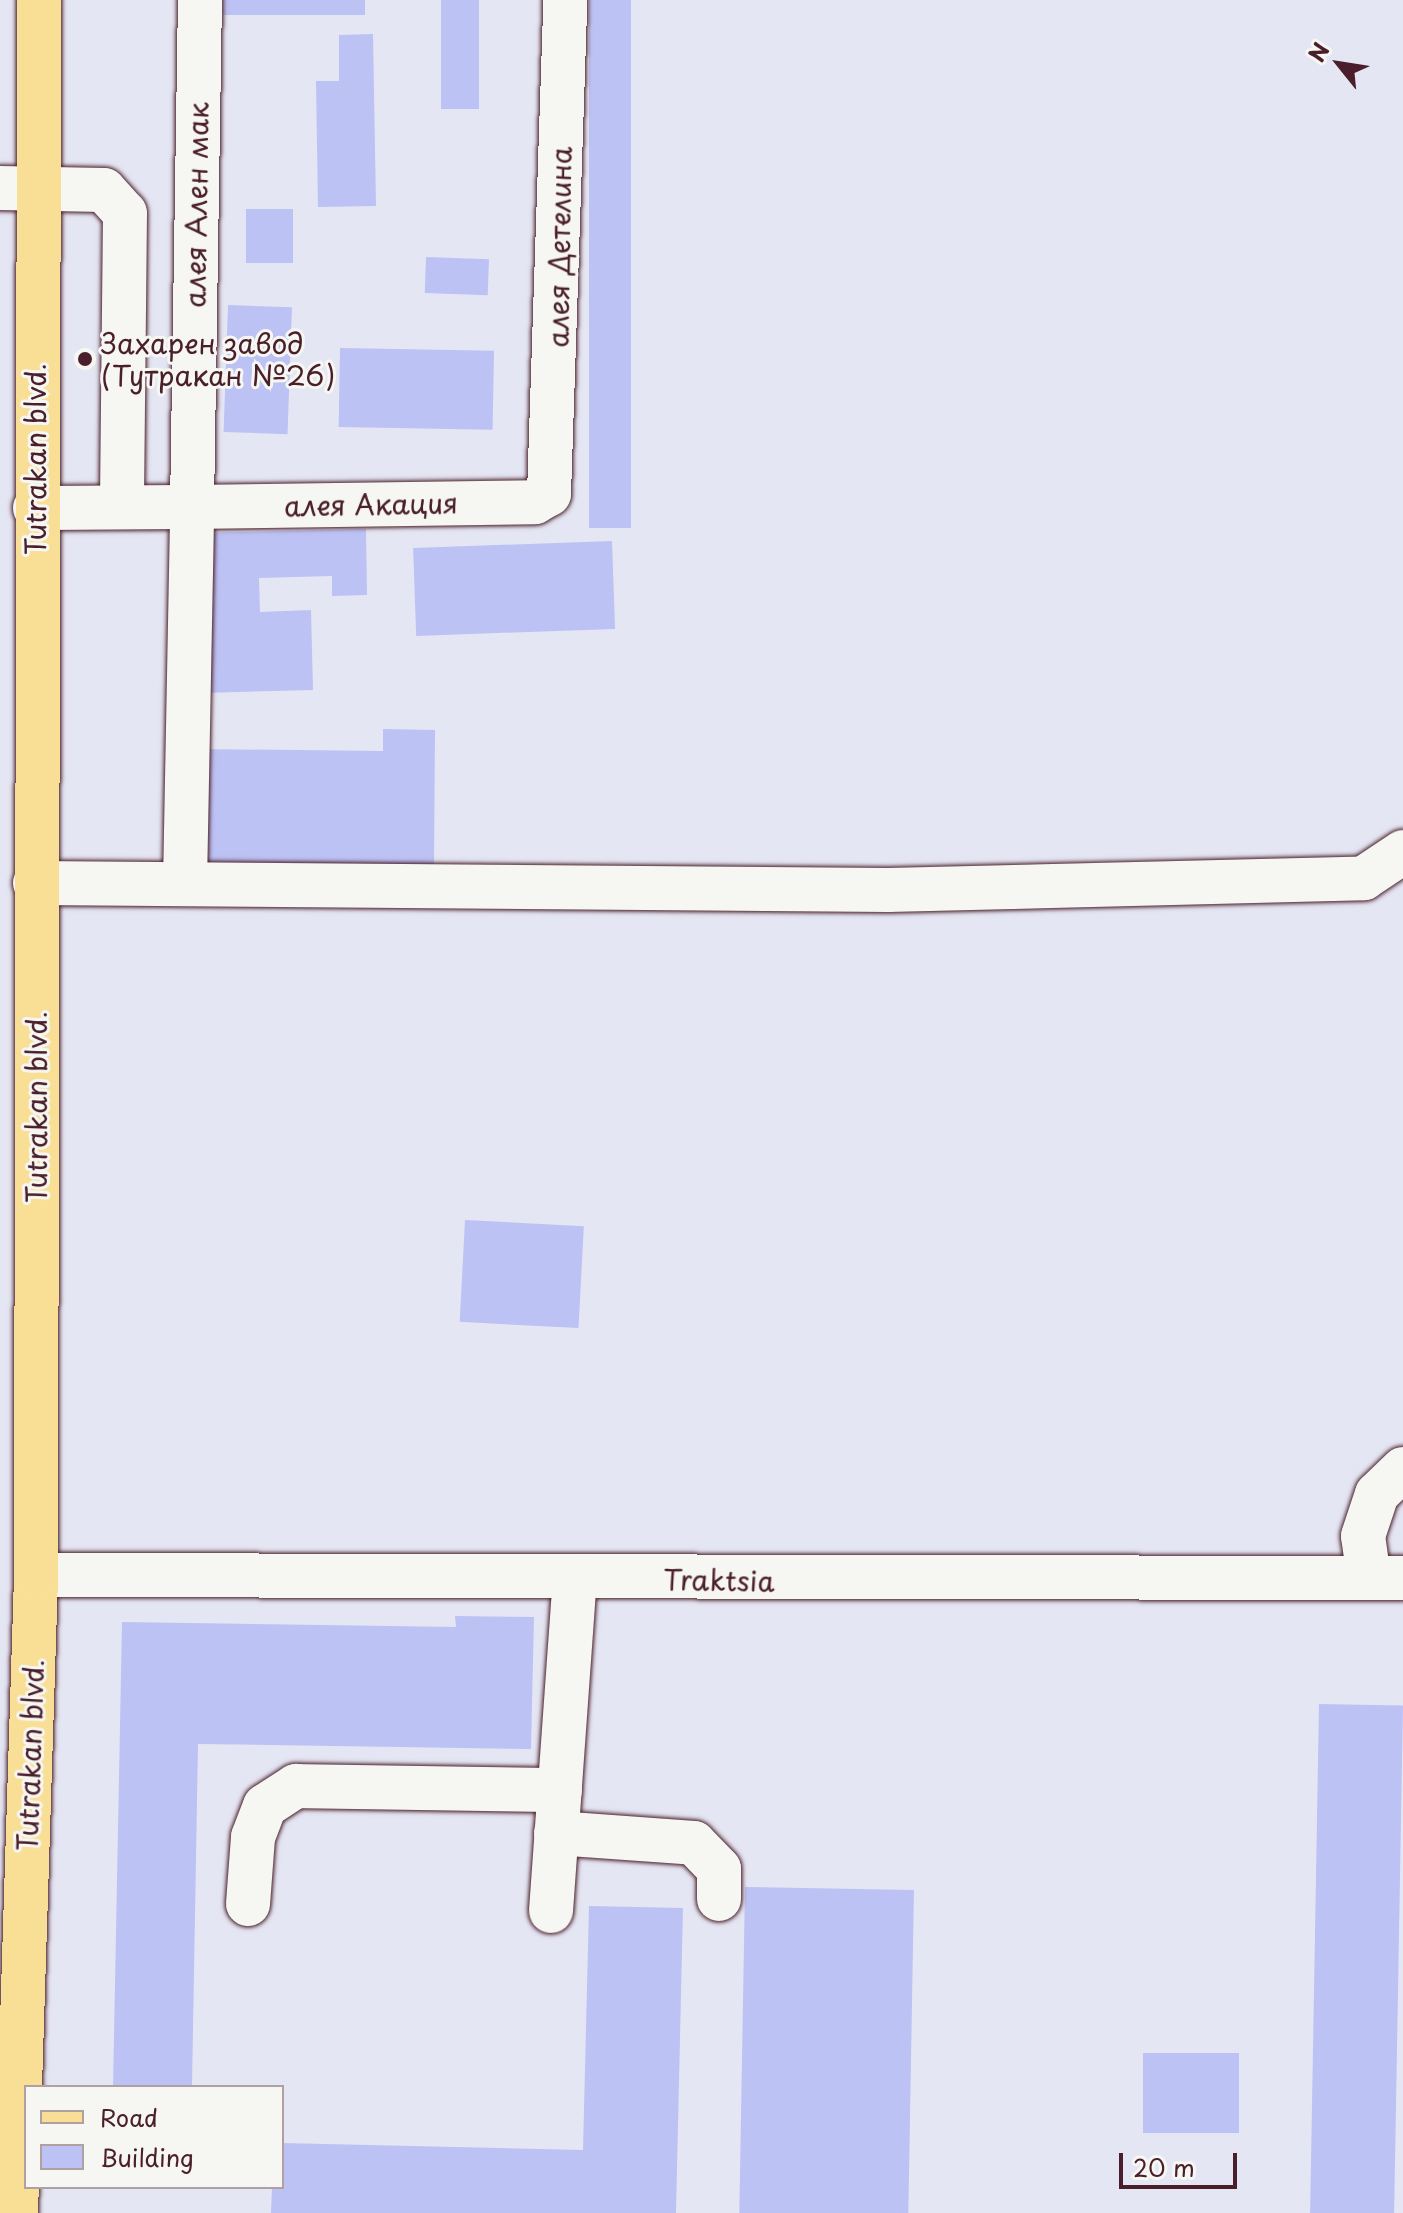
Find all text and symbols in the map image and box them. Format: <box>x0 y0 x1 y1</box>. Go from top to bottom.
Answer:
north arrow <box>1299 24 1379 104</box>
text: N <box>1299 36 1336 68</box>
street label: алея Ален мак <box>177 101 215 309</box>
street label: алея Детелина <box>540 147 578 347</box>
place label: Захарен завод (Тутракан №26) <box>101 326 336 392</box>
marker: Захарен завод (Тутракан №26) <box>76 350 94 368</box>
street label: Tutrakan blvd. <box>18 363 52 555</box>
street label: алея Акация <box>283 486 459 522</box>
street label: Tutrakan blvd. <box>19 1011 53 1203</box>
street label: Traktsia <box>663 1562 775 1598</box>
street label: Tutrakan blvd. <box>10 1658 50 1852</box>
legend <box>24 2085 284 2189</box>
text: Road <box>100 2099 158 2135</box>
scale bar <box>1123 2137 1241 2187</box>
text: Building <box>100 2139 194 2175</box>
text: 20 m <box>1133 2149 1195 2185</box>

